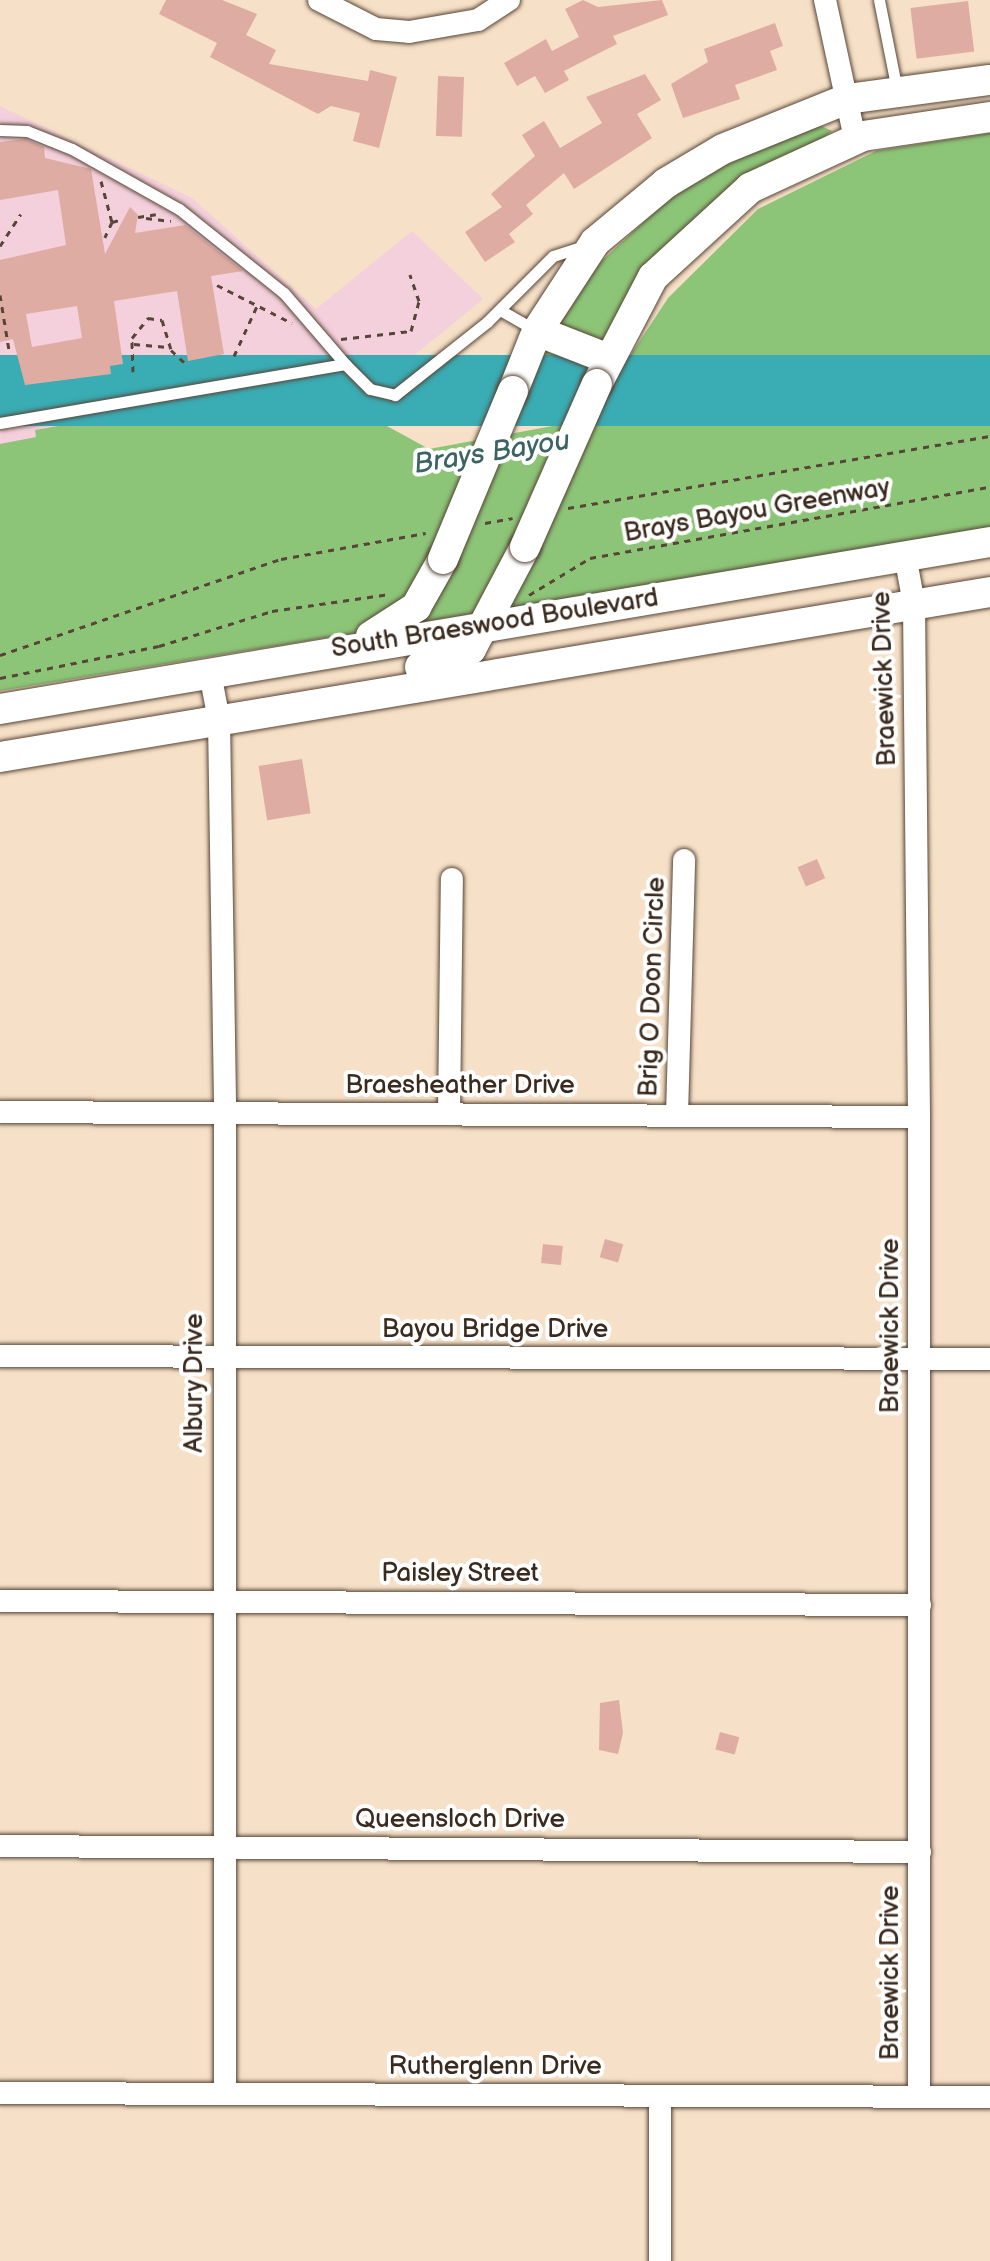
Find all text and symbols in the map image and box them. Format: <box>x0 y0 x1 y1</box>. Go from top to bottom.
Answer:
water label: Brays Bayou <box>412 424 572 482</box>
street label: Brays Bayou Greenway <box>621 472 893 550</box>
street label: South Braeswood Boulevard <box>329 583 661 665</box>
street label: Braewick Drive <box>866 591 904 767</box>
street label: Brig O Doon Circle <box>634 876 672 1098</box>
street label: Braesheather Drive <box>345 1070 575 1102</box>
street label: Braewick Drive <box>875 1238 907 1414</box>
street label: Albury Drive <box>179 1312 211 1454</box>
street label: Bayou Bridge Drive <box>382 1314 608 1346</box>
street label: Paisley Street <box>380 1558 540 1590</box>
street label: Queensloch Drive <box>355 1804 565 1836</box>
street label: Braewick Drive <box>875 1885 907 2061</box>
street label: Rutherglenn Drive <box>388 2051 602 2083</box>

